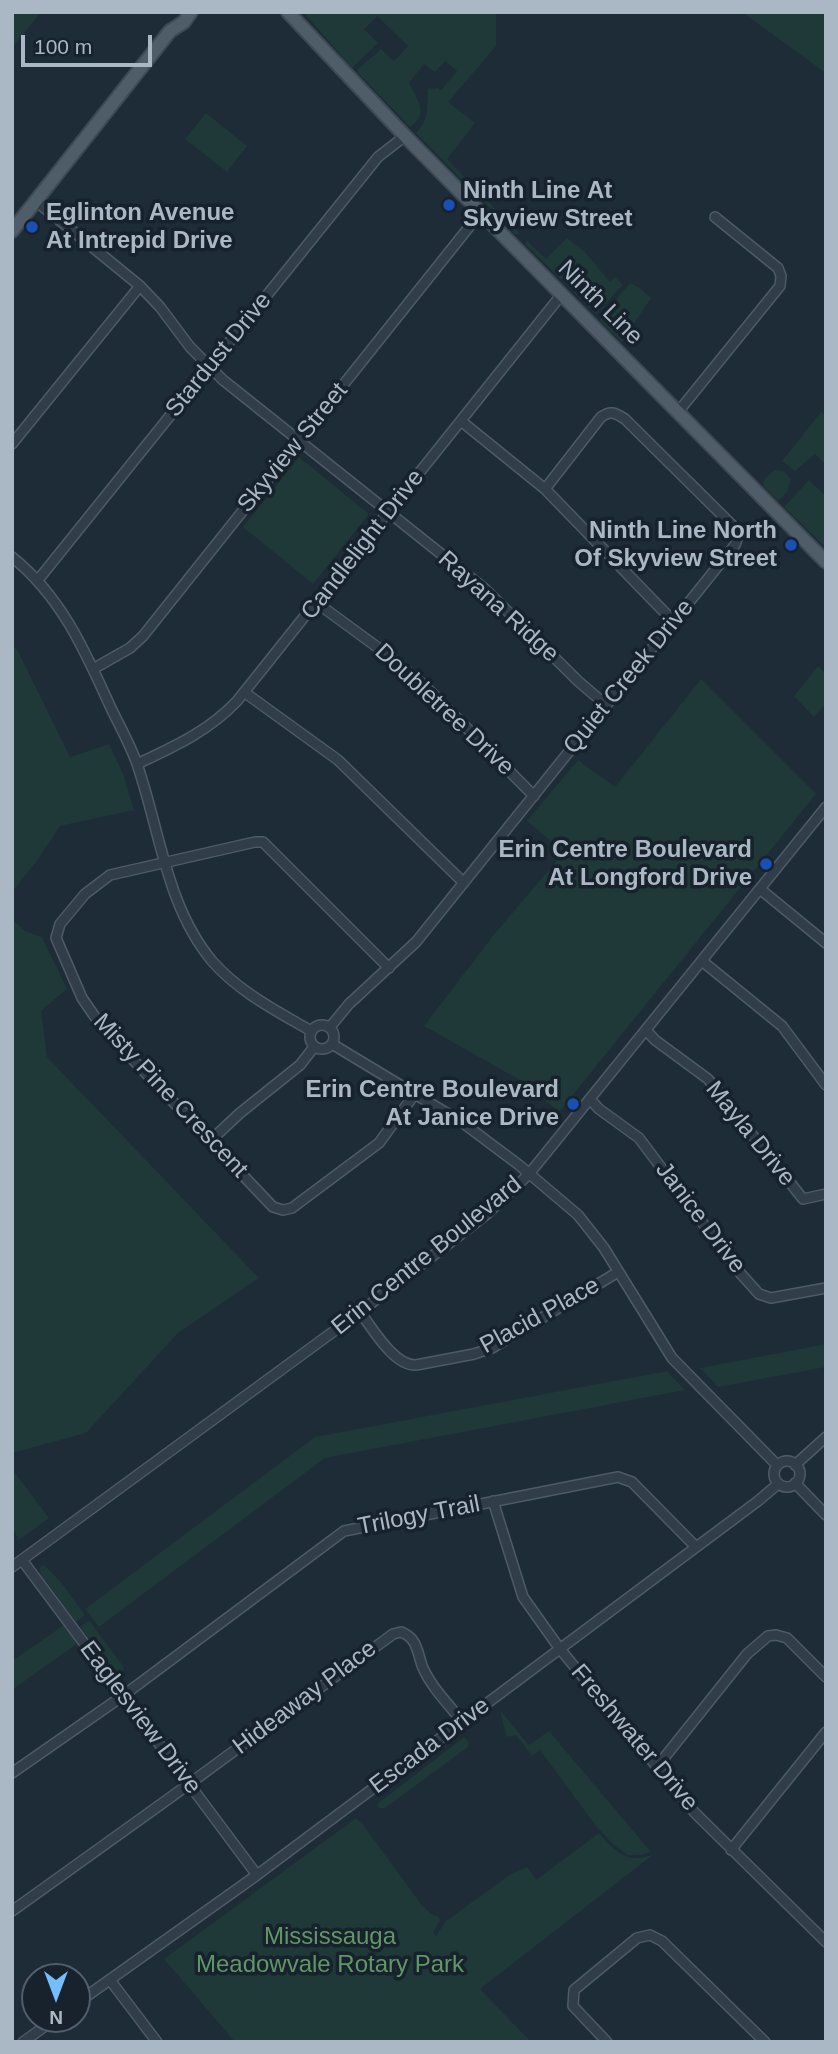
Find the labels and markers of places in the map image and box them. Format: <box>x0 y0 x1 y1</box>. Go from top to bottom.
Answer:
place label: Ninth Line At Skyview Street <box>463 177 632 233</box>
marker: Ninth Line At Skyview Street <box>441 197 457 213</box>
place label: Eglinton Avenue At Intrepid Drive <box>46 199 234 255</box>
marker: Eglinton Avenue At Intrepid Drive <box>24 219 40 235</box>
place label: Ninth Line North Of Skyview Street <box>574 517 777 573</box>
marker: Ninth Line North Of Skyview Street <box>783 537 799 553</box>
place label: Erin Centre Boulevard At Longford Drive <box>499 836 752 892</box>
marker: Erin Centre Boulevard At Longford Drive <box>758 856 774 872</box>
place label: Erin Centre Boulevard At Janice Drive <box>306 1076 559 1132</box>
marker: Erin Centre Boulevard At Janice Drive <box>565 1096 581 1112</box>

